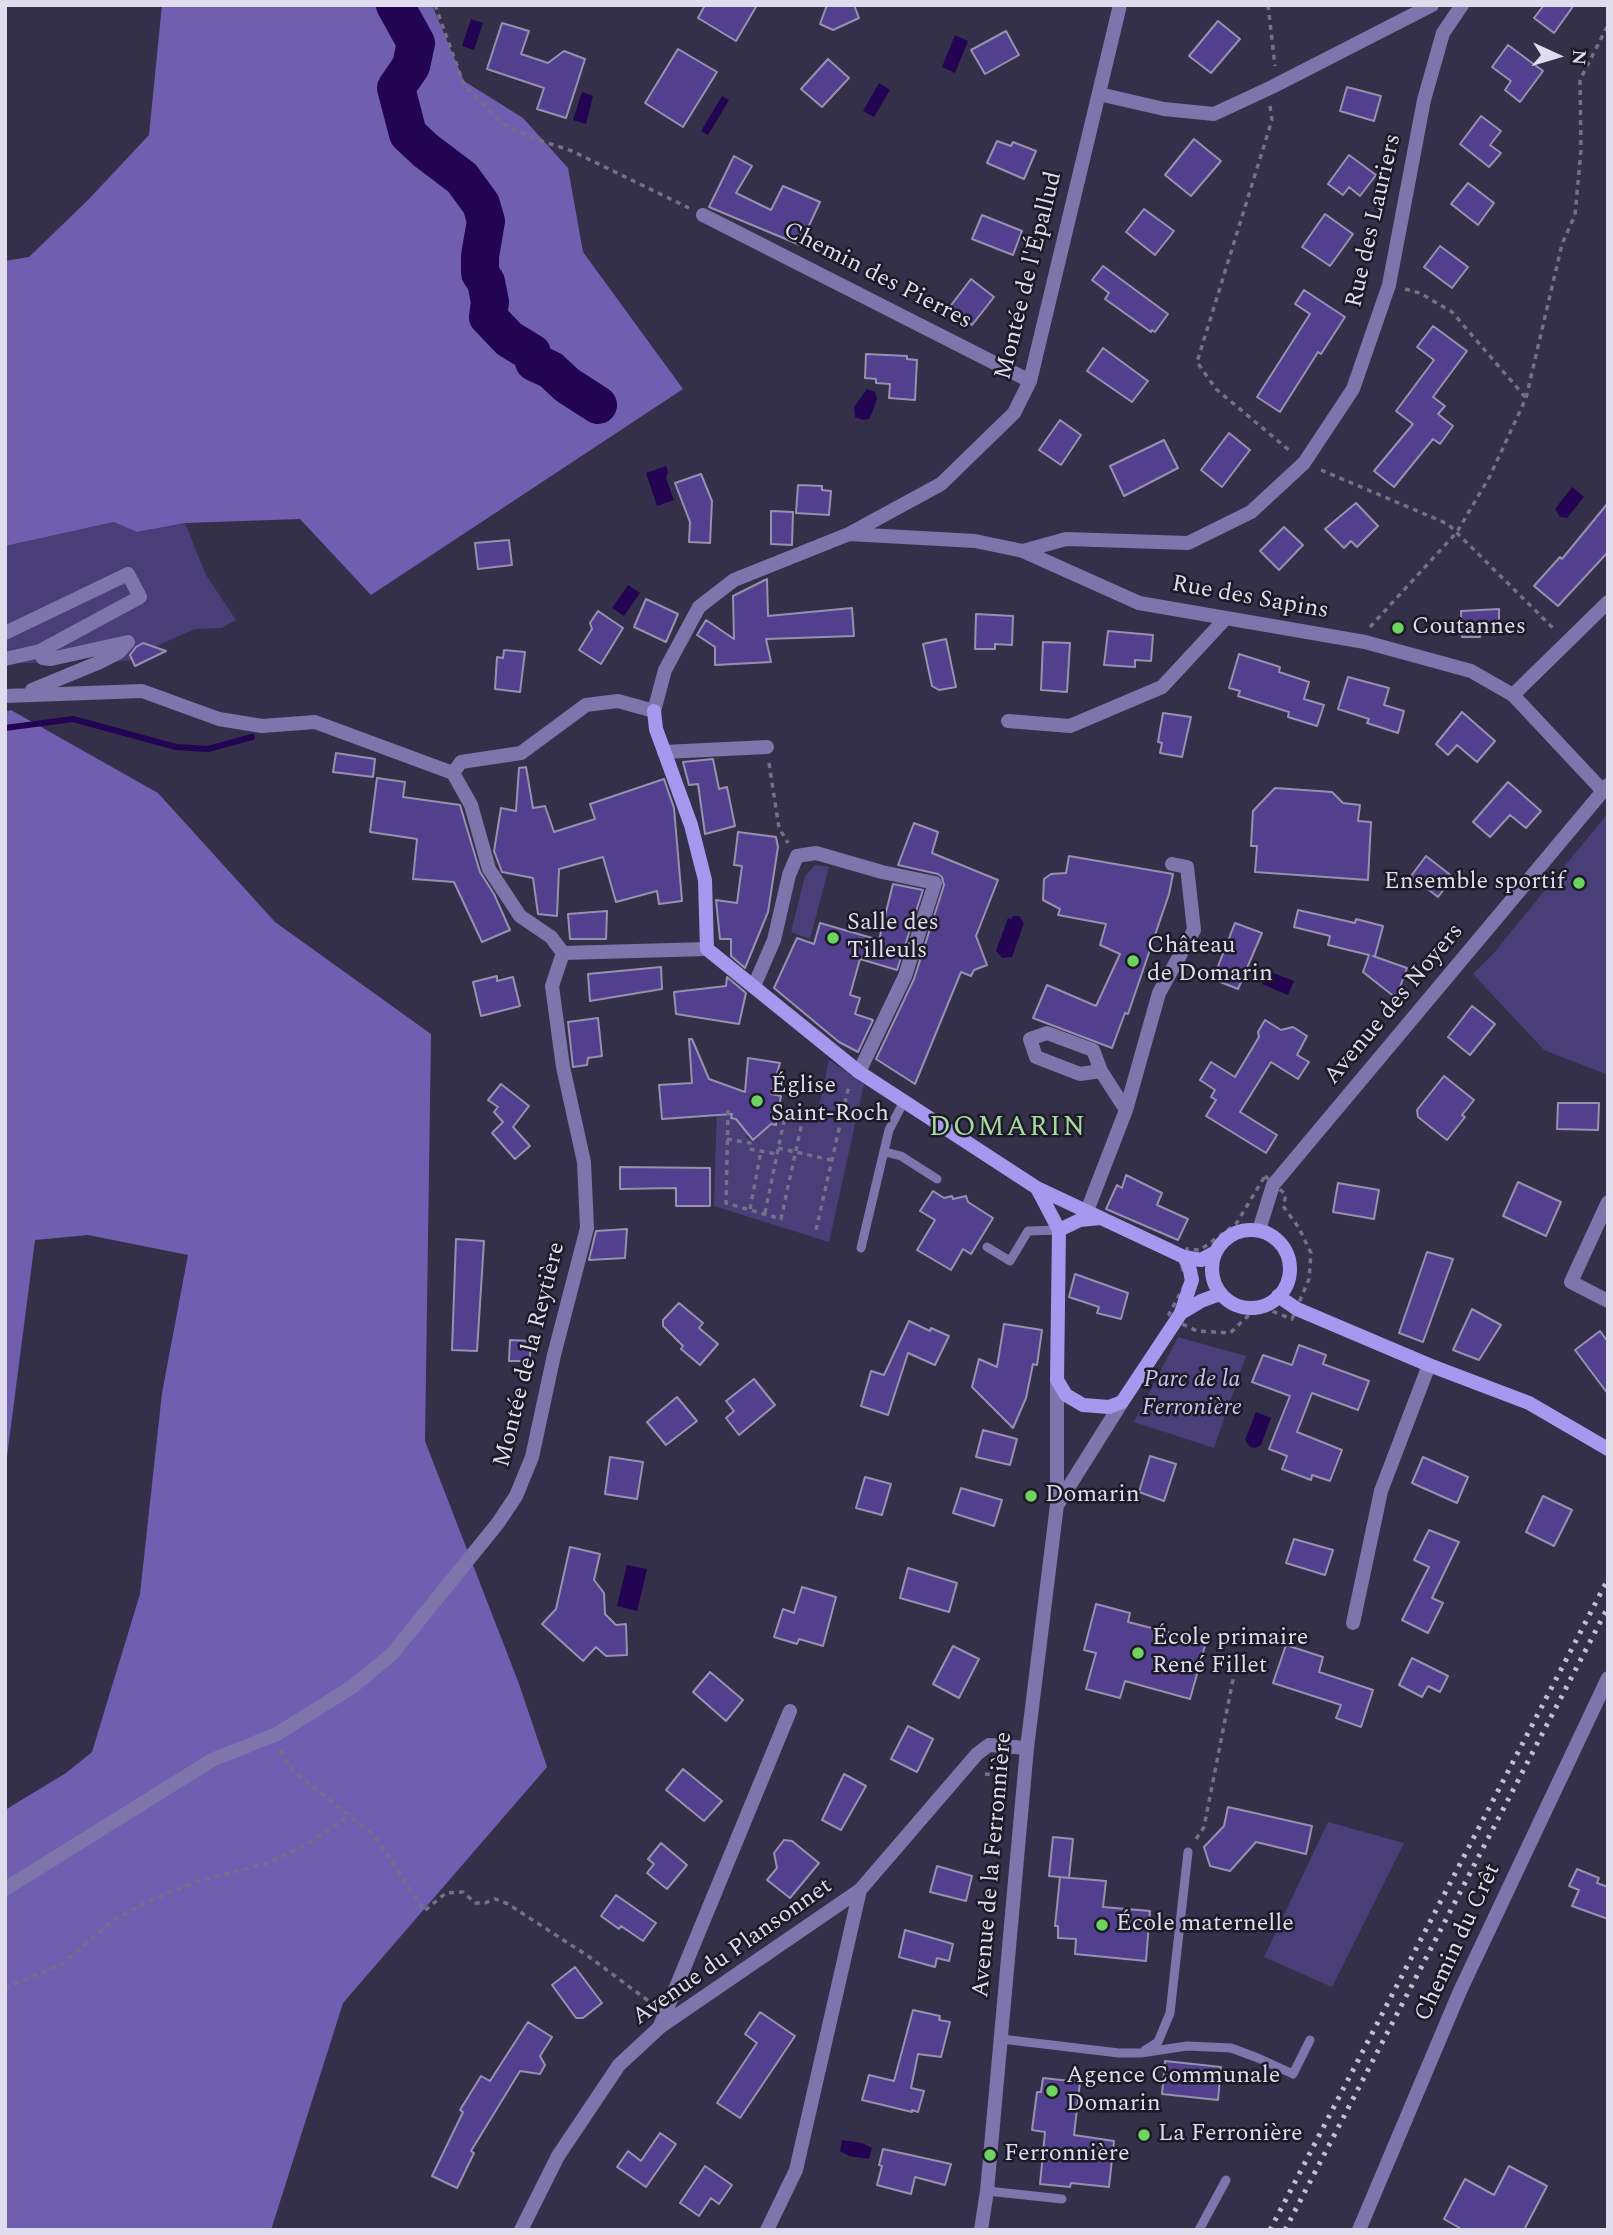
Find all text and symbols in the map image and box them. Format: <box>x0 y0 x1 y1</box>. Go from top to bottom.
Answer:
north arrow <box>1522 21 1592 91</box>
text: N <box>1563 49 1593 66</box>
street label: Rue des Lauriers <box>1341 131 1409 311</box>
street label: Montée de l'Épallud <box>990 169 1070 383</box>
street label: Chemin des Pierres <box>778 217 976 337</box>
street label: Rue des Sapins <box>1169 571 1331 627</box>
place label: Coutannes <box>1412 614 1526 642</box>
marker: Coutannes <box>1390 620 1406 636</box>
place label: Ensemble sportif <box>1384 869 1565 897</box>
marker: Ensemble sportif <box>1571 875 1587 891</box>
place label: Salle des Tilleuls <box>847 910 939 966</box>
street label: Avenue des Noyers <box>1319 918 1471 1092</box>
marker: Salle des Tilleuls <box>825 930 841 946</box>
place label: Château de Domarin <box>1147 933 1273 989</box>
marker: Château de Domarin <box>1125 953 1141 969</box>
place label: Église Saint-Roch <box>771 1073 889 1129</box>
marker: Église Saint-Roch <box>749 1093 765 1109</box>
district label: DOMARIN <box>930 1113 1086 1147</box>
street label: Montée de la Reytière <box>489 1239 573 1471</box>
park label: Parc de la Ferronière <box>1142 1367 1242 1423</box>
place label: Domarin <box>1045 1482 1140 1510</box>
marker: Domarin <box>1023 1488 1039 1504</box>
place label: École primaire René Fillet <box>1152 1625 1308 1681</box>
marker: École primaire René Fillet <box>1130 1645 1146 1661</box>
street label: Avenue de la Ferronnière <box>968 1731 1020 1999</box>
street label: Chemin du Crêt <box>1410 1859 1508 2027</box>
street label: Avenue du Plansonnet <box>627 1873 839 2033</box>
place label: École maternelle <box>1116 1911 1294 1939</box>
marker: École maternelle <box>1094 1917 1110 1933</box>
place label: Agence Communale Domarin <box>1066 2063 1280 2119</box>
marker: Agence Communale Domarin <box>1044 2083 1060 2099</box>
place label: La Ferronière <box>1158 2121 1303 2149</box>
marker: La Ferronière <box>1136 2127 1152 2143</box>
place label: Ferronnière <box>1004 2141 1130 2169</box>
marker: Ferronnière <box>982 2147 998 2163</box>

